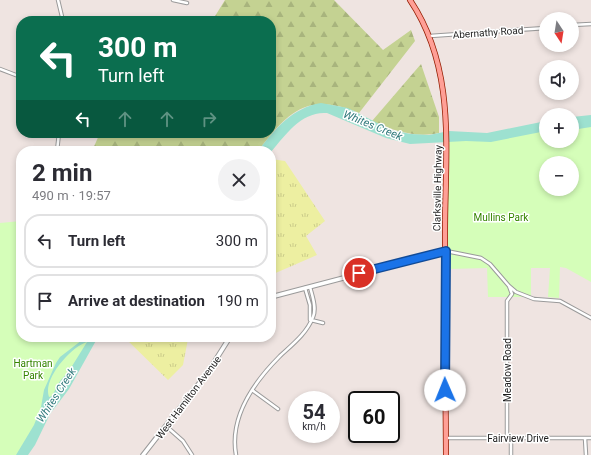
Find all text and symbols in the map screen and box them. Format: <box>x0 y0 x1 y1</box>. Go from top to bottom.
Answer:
north arrow <box>539 12 579 52</box>
map controls <box>539 12 579 196</box>
street label: Abernathy Road <box>452 25 524 40</box>
text: 300 m <box>98 31 177 64</box>
icon: left <box>32 32 84 84</box>
button: sound <box>539 60 579 100</box>
text: Turn left <box>98 65 164 86</box>
icon: left <box>72 108 94 130</box>
icon: ahead <box>114 108 136 130</box>
icon: ahead <box>156 108 178 130</box>
icon: right <box>198 108 220 130</box>
water label: Whites Creek <box>341 108 405 143</box>
button: + <box>539 108 579 148</box>
street label: Clarksville Highway <box>431 145 444 231</box>
button: − <box>539 156 579 196</box>
text: 2 min <box>32 159 92 187</box>
button: close <box>218 159 260 201</box>
text: 490 m · 19:57 <box>32 188 111 203</box>
park label: Mullins Park <box>474 212 529 223</box>
icon: left <box>34 230 56 252</box>
text: Turn left <box>68 232 125 250</box>
text: 300 m <box>216 232 258 250</box>
pin <box>342 256 376 290</box>
icon: arrive <box>348 262 370 284</box>
icon: arrive <box>34 290 56 312</box>
text: Arrive at destination <box>68 292 205 310</box>
text: 190 m <box>217 292 259 310</box>
street label: Meadow Road <box>502 338 513 402</box>
street label: West Hamilton Avenue <box>154 354 223 441</box>
park label: Hartman Park <box>13 358 53 381</box>
water label: Whites Creek <box>34 365 79 425</box>
position arrow <box>424 369 466 411</box>
speed limit sign: 60 <box>348 391 400 443</box>
text: 54 <box>303 400 325 424</box>
text: km/h <box>302 421 326 432</box>
street label: Fairview Drive <box>487 433 549 444</box>

